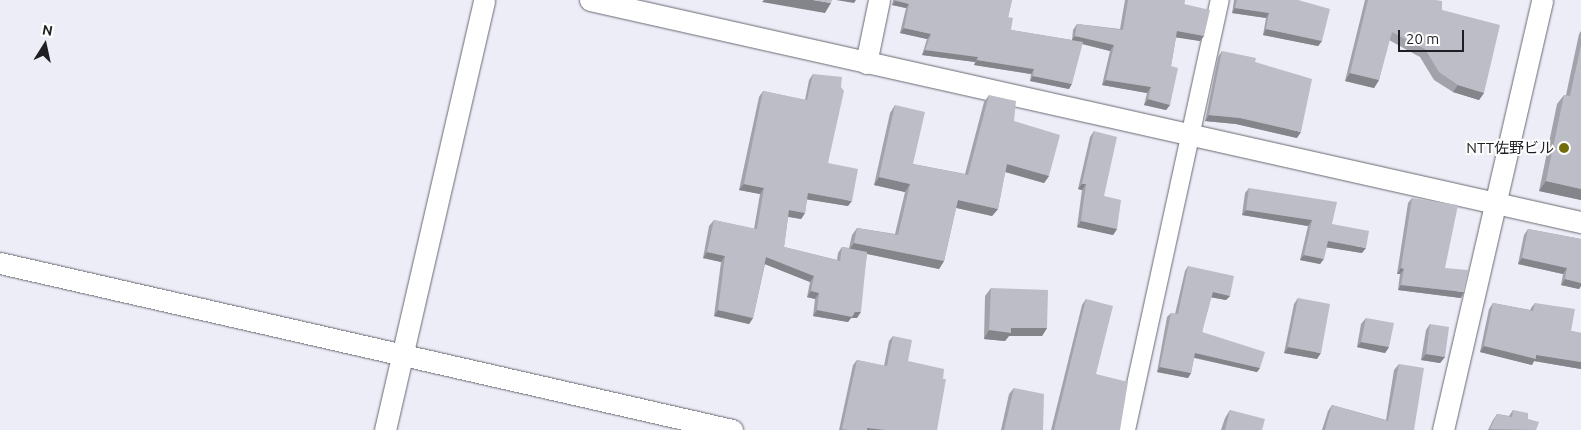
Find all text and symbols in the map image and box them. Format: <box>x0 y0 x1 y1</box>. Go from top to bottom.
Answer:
north arrow <box>20 20 70 70</box>
scale bar <box>1401 20 1467 52</box>
text: N <box>41 21 54 39</box>
text: 20 m <box>1406 30 1439 47</box>
place label: NTT佐野ビル <box>1466 139 1554 157</box>
marker: NTT佐野ビル <box>1558 142 1570 154</box>

